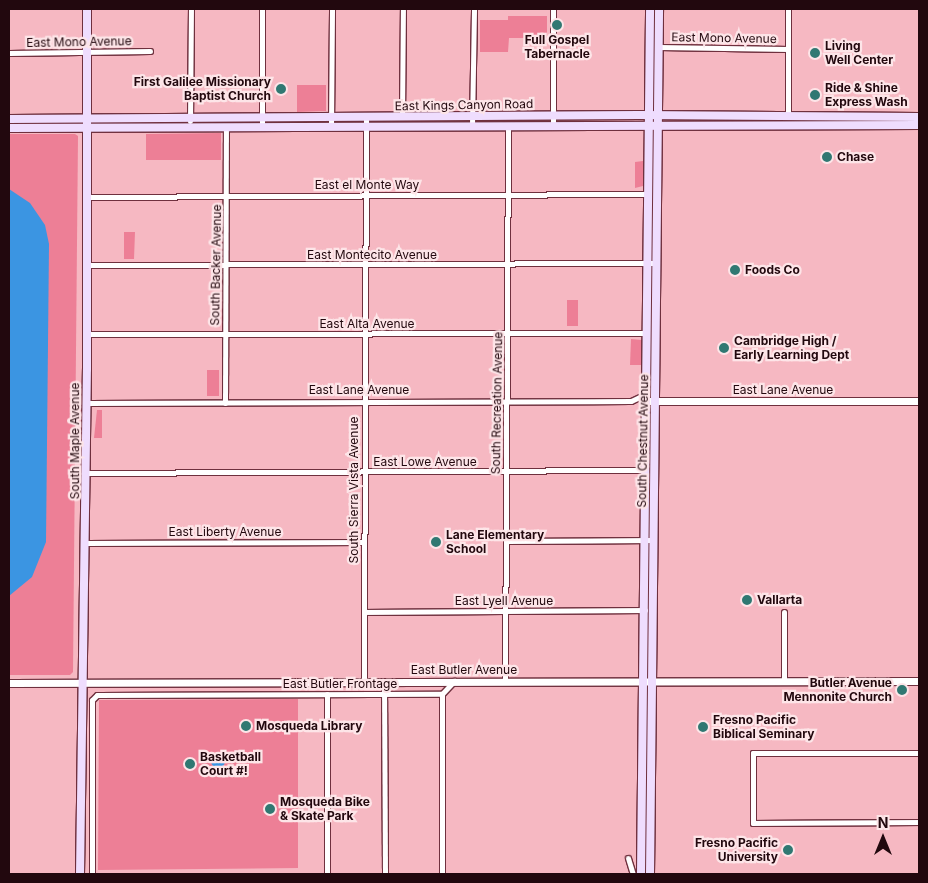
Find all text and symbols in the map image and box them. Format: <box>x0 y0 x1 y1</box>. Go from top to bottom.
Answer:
marker: Full Gospel Tabernacle <box>551 19 563 31</box>
street label: East Mono Avenue <box>671 30 777 46</box>
place label: Full Gospel Tabernacle <box>524 33 590 61</box>
street label: East Mono Avenue <box>26 34 132 50</box>
place label: Living Well Center <box>825 39 893 67</box>
marker: Living Well Center <box>809 47 821 59</box>
place label: First Galilee Missionary Baptist Church <box>134 75 271 103</box>
place label: Ride & Shine Express Wash <box>825 81 908 109</box>
marker: First Galilee Missionary Baptist Church <box>275 83 287 95</box>
marker: Ride & Shine Express Wash <box>809 89 821 101</box>
street label: East Kings Canyon Road <box>395 97 533 113</box>
place label: Chase <box>837 150 874 164</box>
marker: Chase <box>821 151 833 163</box>
street label: East el Monte Way <box>315 178 419 192</box>
street label: South Backer Avenue <box>208 204 224 326</box>
street label: East Montecito Avenue <box>307 248 437 262</box>
place label: Foods Co <box>745 263 800 277</box>
marker: Foods Co <box>729 264 741 276</box>
street label: East Alta Avenue <box>319 317 415 331</box>
street label: South Recreation Avenue <box>489 332 505 474</box>
place label: Cambridge High / Early Learning Dept <box>734 334 849 362</box>
marker: Cambridge High / Early Learning Dept <box>718 342 730 354</box>
street label: South Chestnut Avenue <box>635 374 651 508</box>
street label: South Maple Avenue <box>68 383 82 499</box>
street label: East Lane Avenue <box>309 383 409 397</box>
street label: East Lane Avenue <box>733 383 833 397</box>
street label: South Sierra Vista Avenue <box>347 416 361 564</box>
street label: East Lowe Avenue <box>373 455 477 469</box>
street label: East Liberty Avenue <box>169 525 281 539</box>
place label: Lane Elementary School <box>446 528 544 556</box>
marker: Lane Elementary School <box>430 536 442 548</box>
place label: Vallarta <box>757 593 802 607</box>
street label: East Lyell Avenue <box>455 594 553 608</box>
marker: Vallarta <box>741 594 753 606</box>
street label: East Butler Avenue <box>411 663 517 677</box>
place label: Butler Avenue Mennonite Church <box>783 676 892 704</box>
street label: East Butler Frontage <box>283 677 397 691</box>
marker: Butler Avenue Mennonite Church <box>896 684 908 696</box>
place label: Fresno Pacific Biblical Seminary <box>713 713 814 741</box>
place label: Mosqueda Library <box>256 719 362 733</box>
marker: Mosqueda Library <box>240 720 252 732</box>
marker: Fresno Pacific Biblical Seminary <box>697 721 709 733</box>
place label: Basketball Court #! <box>200 750 261 778</box>
marker: Basketball Court #! <box>184 758 196 770</box>
place label: Mosqueda Bike & Skate Park <box>280 795 370 823</box>
marker: Mosqueda Bike & Skate Park <box>264 803 276 815</box>
north arrow <box>858 813 908 863</box>
text: N <box>878 814 888 831</box>
place label: Fresno Pacific University <box>695 836 778 864</box>
marker: Fresno Pacific University <box>782 844 794 856</box>

